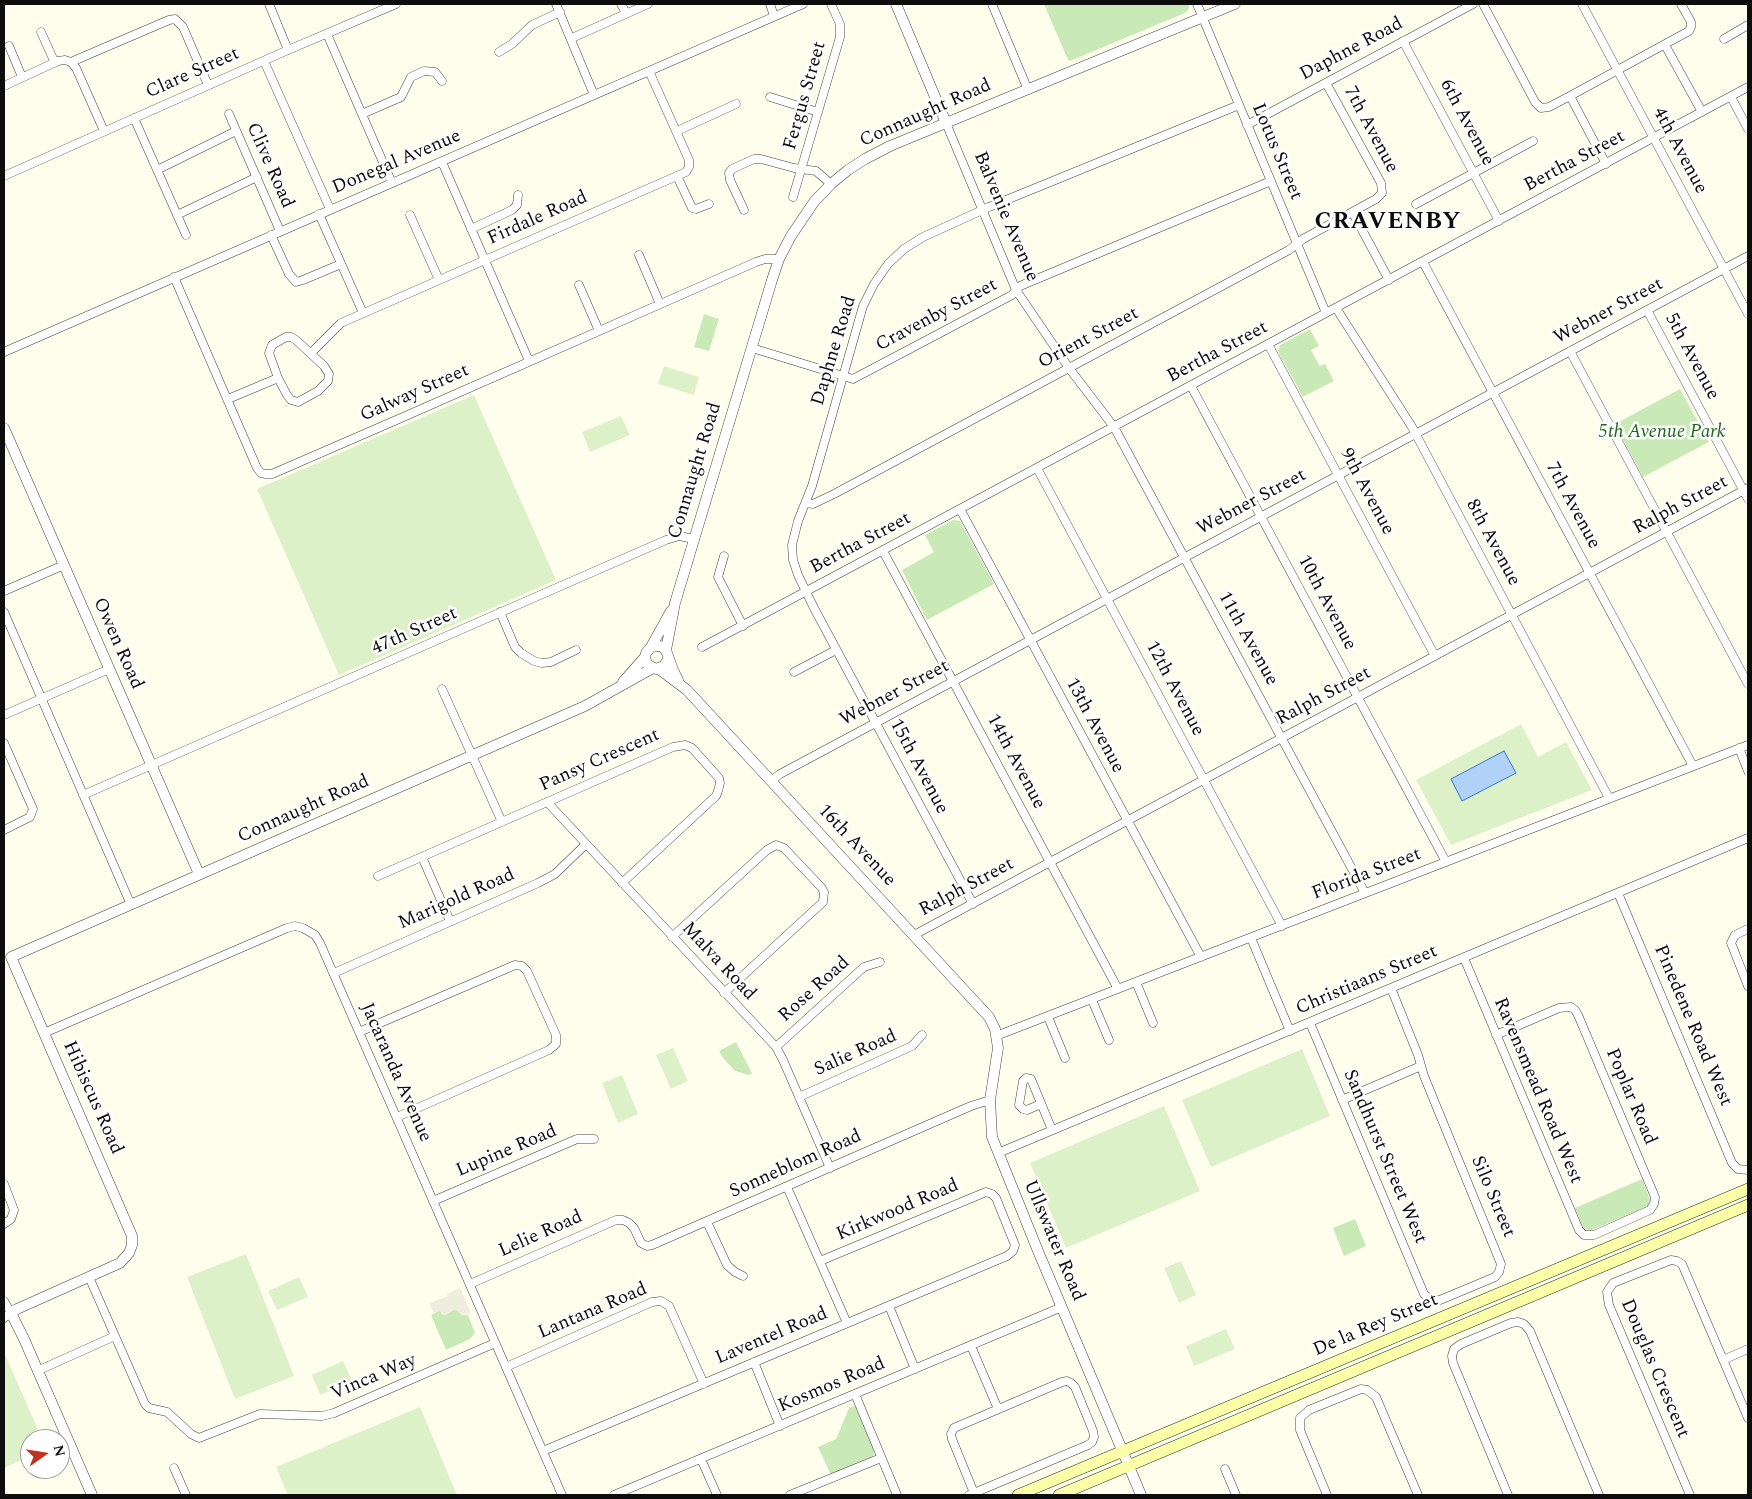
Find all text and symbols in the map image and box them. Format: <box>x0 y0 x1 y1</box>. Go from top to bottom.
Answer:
street label: Daphne Road <box>1296 13 1408 87</box>
street label: Fergus Street <box>780 39 832 153</box>
street label: Clare Street <box>143 43 243 105</box>
street label: Connaught Road <box>857 75 995 153</box>
street label: 6th Avenue <box>1434 76 1498 170</box>
street label: 7th Avenue <box>1338 83 1402 177</box>
street label: Lotus Street <box>1245 100 1307 204</box>
street label: 4th Avenue <box>1647 104 1711 198</box>
street label: Clive Road <box>240 120 298 212</box>
street label: Donegal Avenue <box>329 126 465 200</box>
street label: Bertha Street <box>1521 126 1629 198</box>
street label: Balvenie Avenue <box>967 148 1043 286</box>
street label: Firdale Road <box>484 187 592 251</box>
district label: CRAVENBY <box>1314 209 1462 237</box>
street label: Cravenby Street <box>872 274 1002 358</box>
street label: Webner Street <box>1550 274 1668 350</box>
street label: Daphne Road <box>807 293 863 409</box>
street label: Orient Street <box>1035 303 1143 375</box>
street label: 5th Avenue <box>1659 310 1723 404</box>
street label: Bertha Street <box>1164 317 1272 389</box>
street label: Galway Street <box>357 360 473 428</box>
street label: Connaught Road <box>664 400 728 542</box>
park label: 5th Avenue Park <box>1598 422 1726 444</box>
street label: 9th Avenue <box>1334 445 1398 539</box>
street label: 7th Avenue <box>1540 459 1604 553</box>
street label: Webner Street <box>1193 465 1311 541</box>
street label: Ralph Street <box>1630 472 1732 540</box>
street label: 8th Avenue <box>1460 496 1524 590</box>
street label: Bertha Street <box>807 508 915 580</box>
street label: 10th Avenue <box>1291 552 1361 654</box>
street label: 11th Avenue <box>1212 588 1282 690</box>
street label: Owen Road <box>87 595 147 693</box>
street label: 47th Street <box>369 603 461 661</box>
street label: 12th Avenue <box>1139 638 1209 740</box>
street label: Webner Street <box>836 656 954 732</box>
street label: Ralph Street <box>1273 663 1375 731</box>
street label: 13th Avenue <box>1059 675 1129 777</box>
street label: 14th Avenue <box>980 711 1050 813</box>
street label: 15th Avenue <box>883 716 953 818</box>
street label: Pansy Crescent <box>536 724 664 798</box>
street label: Connaught Road <box>235 771 373 849</box>
street label: 16th Avenue <box>812 800 900 892</box>
street label: Florida Street <box>1309 844 1425 906</box>
street label: Ralph Street <box>916 854 1018 922</box>
street label: Marigold Road <box>395 864 519 936</box>
street label: Malva Road <box>676 918 760 1006</box>
street label: Christiaans Street <box>1293 941 1441 1021</box>
street label: Pinedene Road West <box>1648 942 1736 1110</box>
street label: Rose Road <box>775 952 855 1028</box>
street label: Ravensmead Road West <box>1487 995 1587 1187</box>
street label: Jacaranda Avenue <box>354 1000 436 1146</box>
street label: Salie Road <box>811 1026 901 1082</box>
street label: Hibiscus Road <box>57 1038 127 1158</box>
street label: Poplar Road <box>1599 1045 1661 1149</box>
street label: Sandhurst Street West <box>1337 1066 1431 1248</box>
street label: Lupine Road <box>453 1121 561 1183</box>
street label: Sonneblom Road <box>726 1126 866 1204</box>
street label: Silo Street <box>1465 1153 1519 1241</box>
street label: Kirkwood Road <box>833 1175 963 1247</box>
street label: Ullswater Road <box>1017 1177 1089 1305</box>
street label: Lelie Road <box>495 1206 587 1264</box>
street label: Lantana Road <box>535 1279 651 1345</box>
street label: De la Rey Street <box>1310 1289 1442 1363</box>
street label: Douglas Crescent <box>1614 1296 1694 1442</box>
street label: Laventel Road <box>712 1303 832 1371</box>
street label: Vinca Way <box>328 1350 420 1406</box>
street label: Kosmos Road <box>775 1353 889 1419</box>
north arrow <box>20 1429 70 1479</box>
text: N <box>48 1443 71 1459</box>

